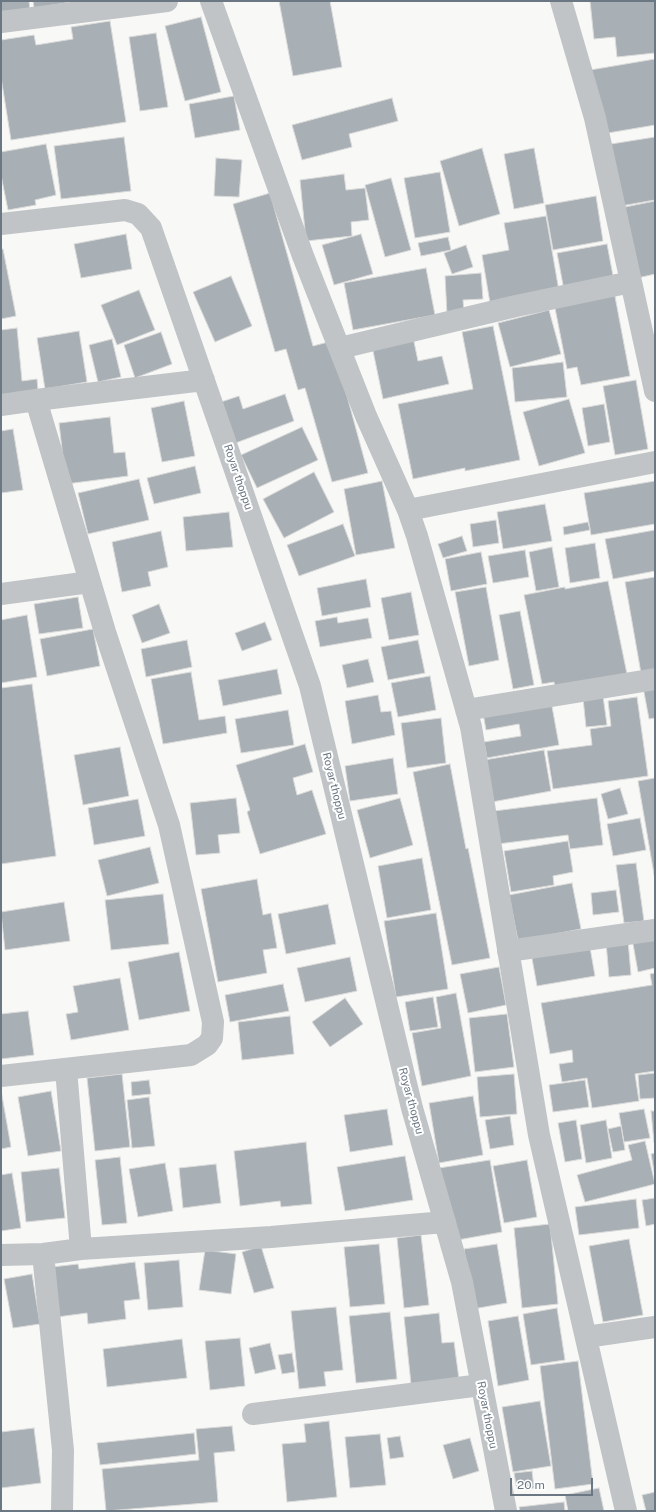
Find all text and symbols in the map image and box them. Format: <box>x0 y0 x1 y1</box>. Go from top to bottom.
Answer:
street label: Royar thoppu <box>221 442 255 512</box>
street label: Royar thoppu <box>319 751 349 821</box>
street label: Royar thoppu <box>396 1066 426 1136</box>
street label: Royar thoppu <box>474 1380 500 1450</box>
scale bar <box>512 1470 595 1496</box>
text: 20 m <box>517 1478 545 1492</box>

